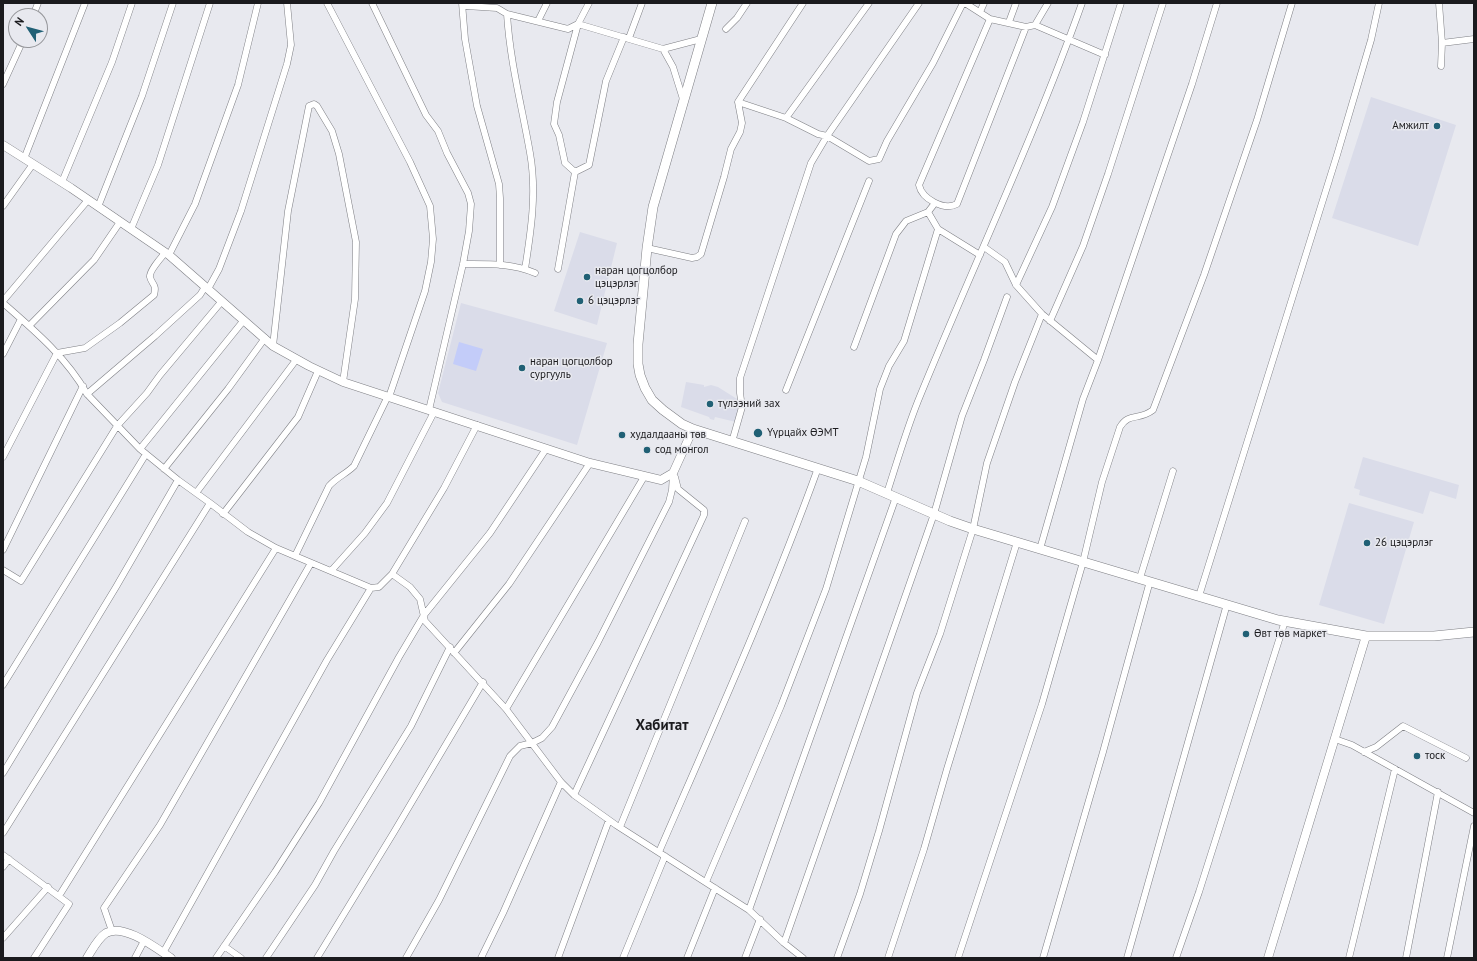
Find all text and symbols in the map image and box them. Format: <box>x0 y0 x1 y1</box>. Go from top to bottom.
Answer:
north arrow <box>8 8 48 48</box>
text: N <box>11 14 27 29</box>
place label: Амжилт <box>1392 119 1429 133</box>
marker: Амжилт <box>1432 121 1442 131</box>
place label: наран цогцолбор цэцэрлэг <box>595 264 678 290</box>
marker: наран цогцолбор цэцэрлэг <box>582 272 592 282</box>
place label: 6 цэцэрлэг <box>588 294 640 308</box>
marker: 6 цэцэрлэг <box>575 296 585 306</box>
place label: наран цогцолбор сургууль <box>530 355 613 381</box>
marker: наран цогцолбор сургууль <box>517 363 527 373</box>
place label: түлээний зах <box>718 397 780 411</box>
marker: түлээний зах <box>705 399 715 409</box>
place label: Үүрцайх ӨЭМТ <box>767 426 839 440</box>
marker: Үүрцайх ӨЭМТ <box>752 427 764 439</box>
place label: худалдааны төв <box>630 428 706 442</box>
marker: худалдааны төв <box>617 430 627 440</box>
place label: сод монгол <box>655 443 709 457</box>
marker: сод монгол <box>642 445 652 455</box>
place label: 26 цэцэрлэг <box>1375 536 1433 550</box>
marker: 26 цэцэрлэг <box>1362 538 1372 548</box>
place label: Өвт төв маркет <box>1254 627 1326 641</box>
marker: Өвт төв маркет <box>1241 629 1251 639</box>
district label: Хабитат <box>635 717 689 735</box>
place label: тоск <box>1425 749 1445 763</box>
marker: тоск <box>1412 751 1422 761</box>

